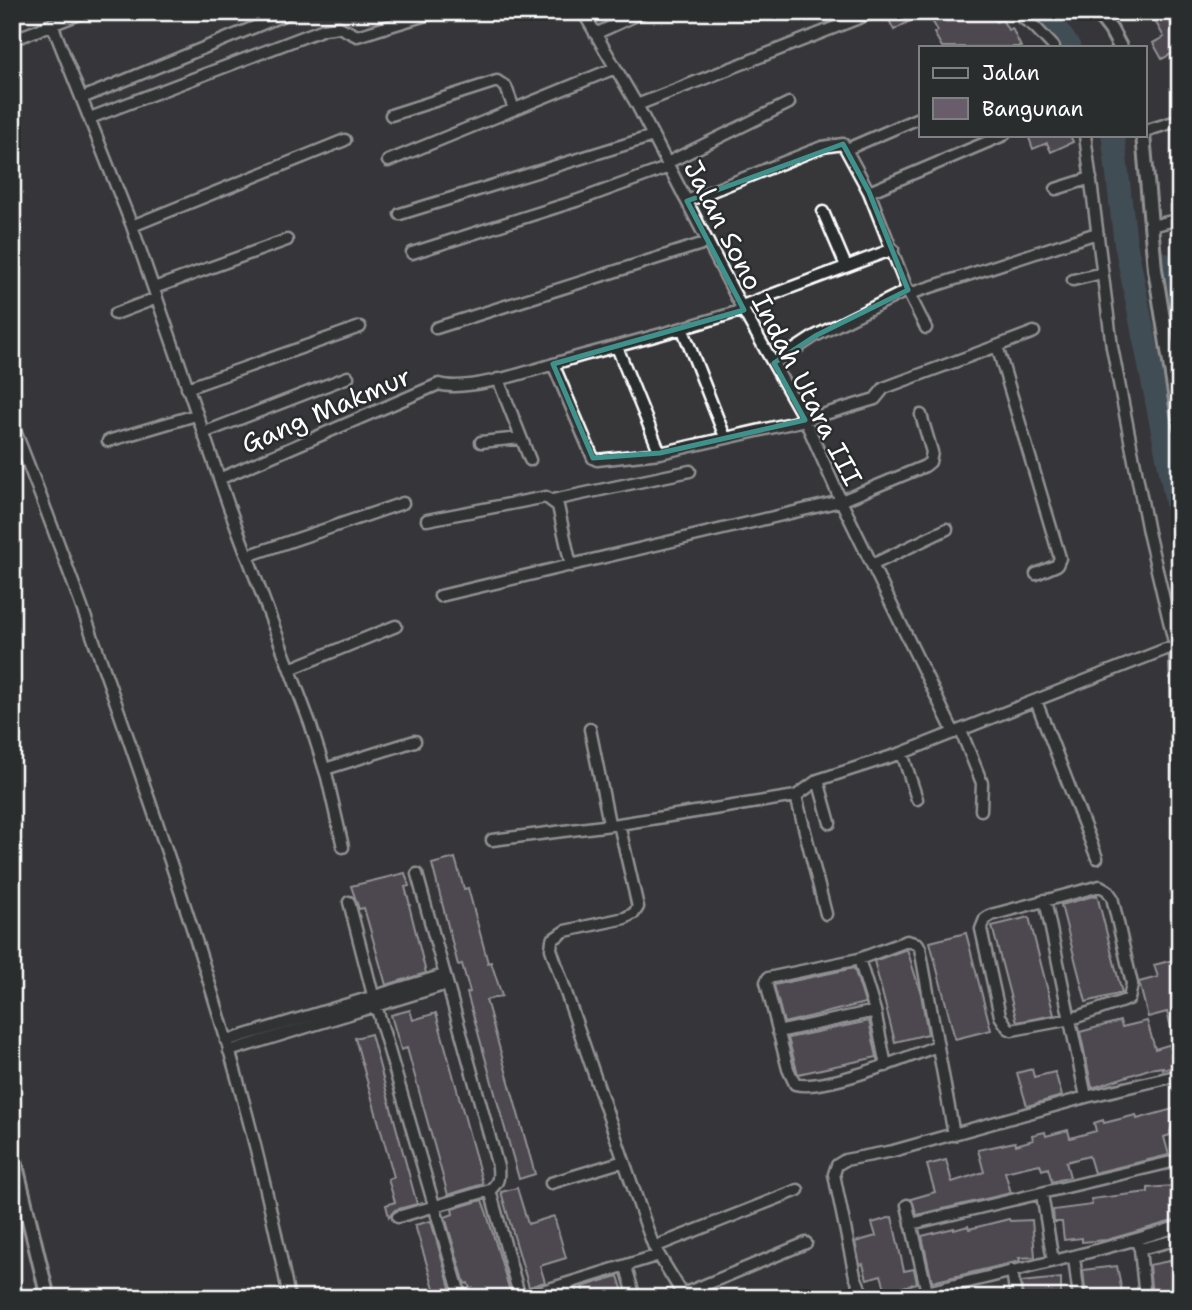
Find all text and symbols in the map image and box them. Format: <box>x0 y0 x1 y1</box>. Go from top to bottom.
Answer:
legend <box>919 46 1146 136</box>
text: Jalan <box>982 59 1040 87</box>
text: Bangunan <box>982 95 1083 123</box>
street label: Jalan Sono Indah Utara III <box>676 154 871 491</box>
street label: Gang Makmur <box>236 358 416 461</box>

